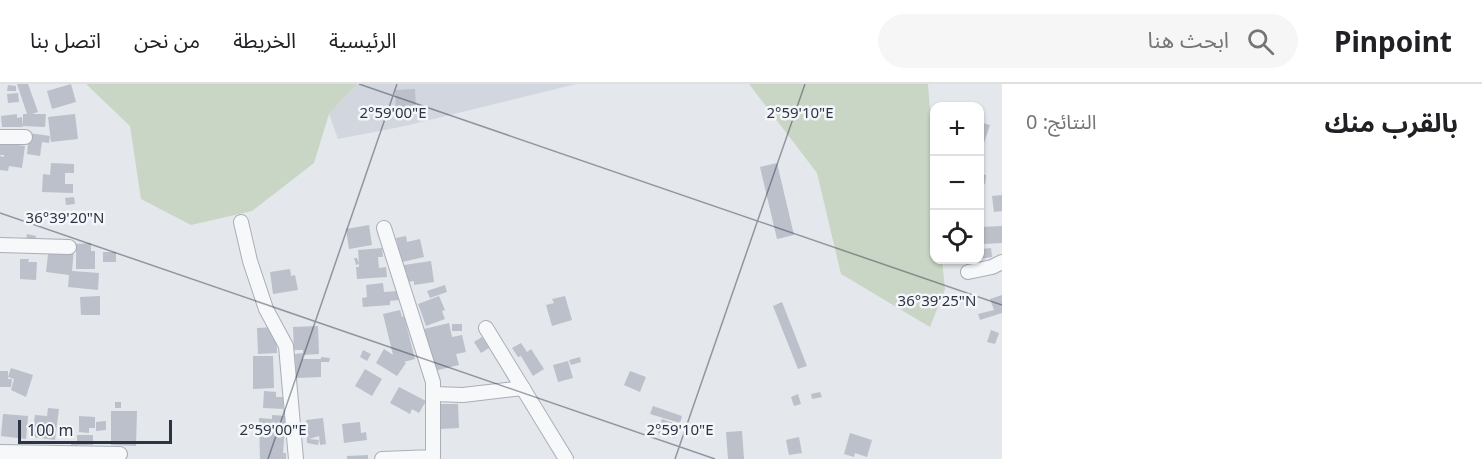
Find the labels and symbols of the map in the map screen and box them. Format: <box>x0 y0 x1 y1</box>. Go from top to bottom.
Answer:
text: 2°59'00"E <box>359 102 427 122</box>
text: 2°59'10"E <box>766 102 834 122</box>
text: 36°39'20"N <box>26 207 104 227</box>
text: 36°39'25"N <box>898 290 976 310</box>
scale bar <box>18 417 172 444</box>
text: 2°59'00"E <box>239 419 307 439</box>
text: 2°59'10"E <box>646 419 714 439</box>

